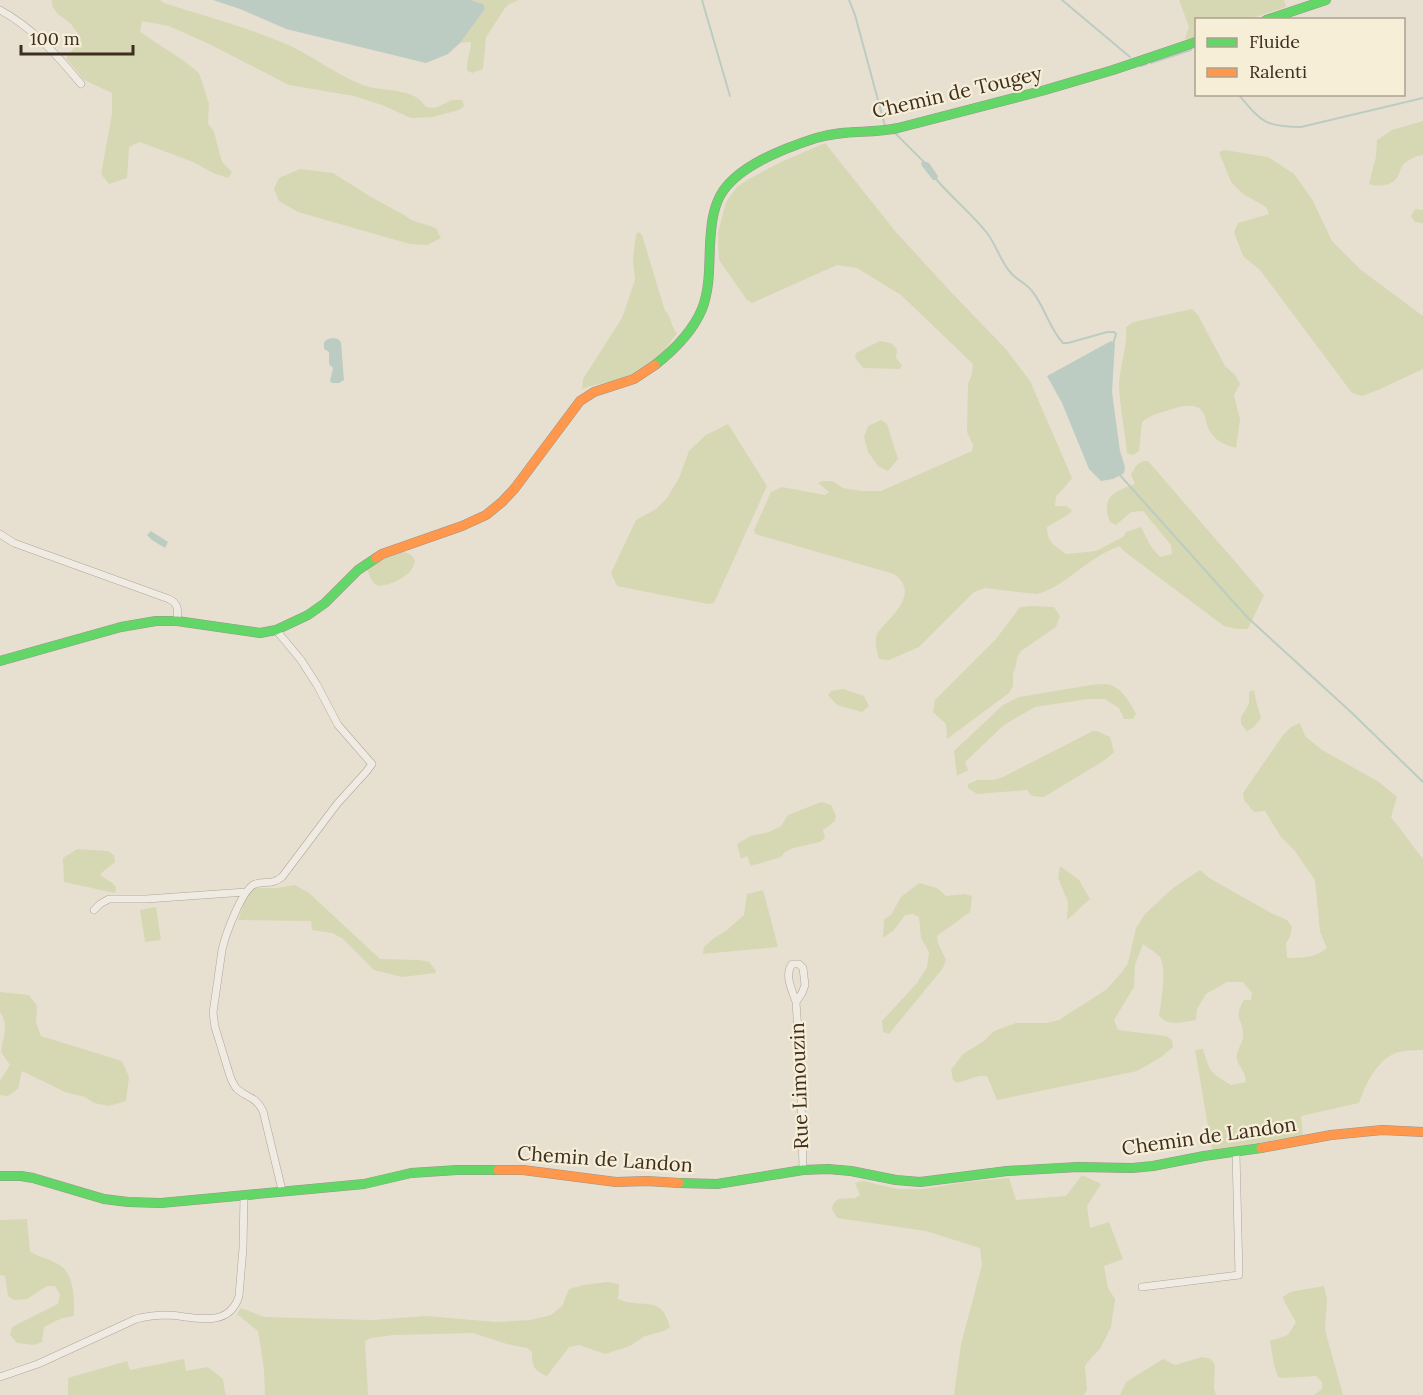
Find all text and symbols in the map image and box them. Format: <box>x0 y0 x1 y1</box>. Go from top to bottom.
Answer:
scale bar <box>21 18 134 56</box>
legend <box>1195 18 1405 96</box>
text: 100 m <box>30 27 80 50</box>
text: Fluide <box>1249 30 1300 53</box>
street label: Chemin de Tougey <box>870 60 1045 123</box>
text: Ralenti <box>1249 60 1307 83</box>
street label: Rue Limouzin <box>784 1022 813 1150</box>
street label: Chemin de Landon <box>1120 1111 1298 1160</box>
street label: Chemin de Landon <box>516 1140 694 1177</box>

